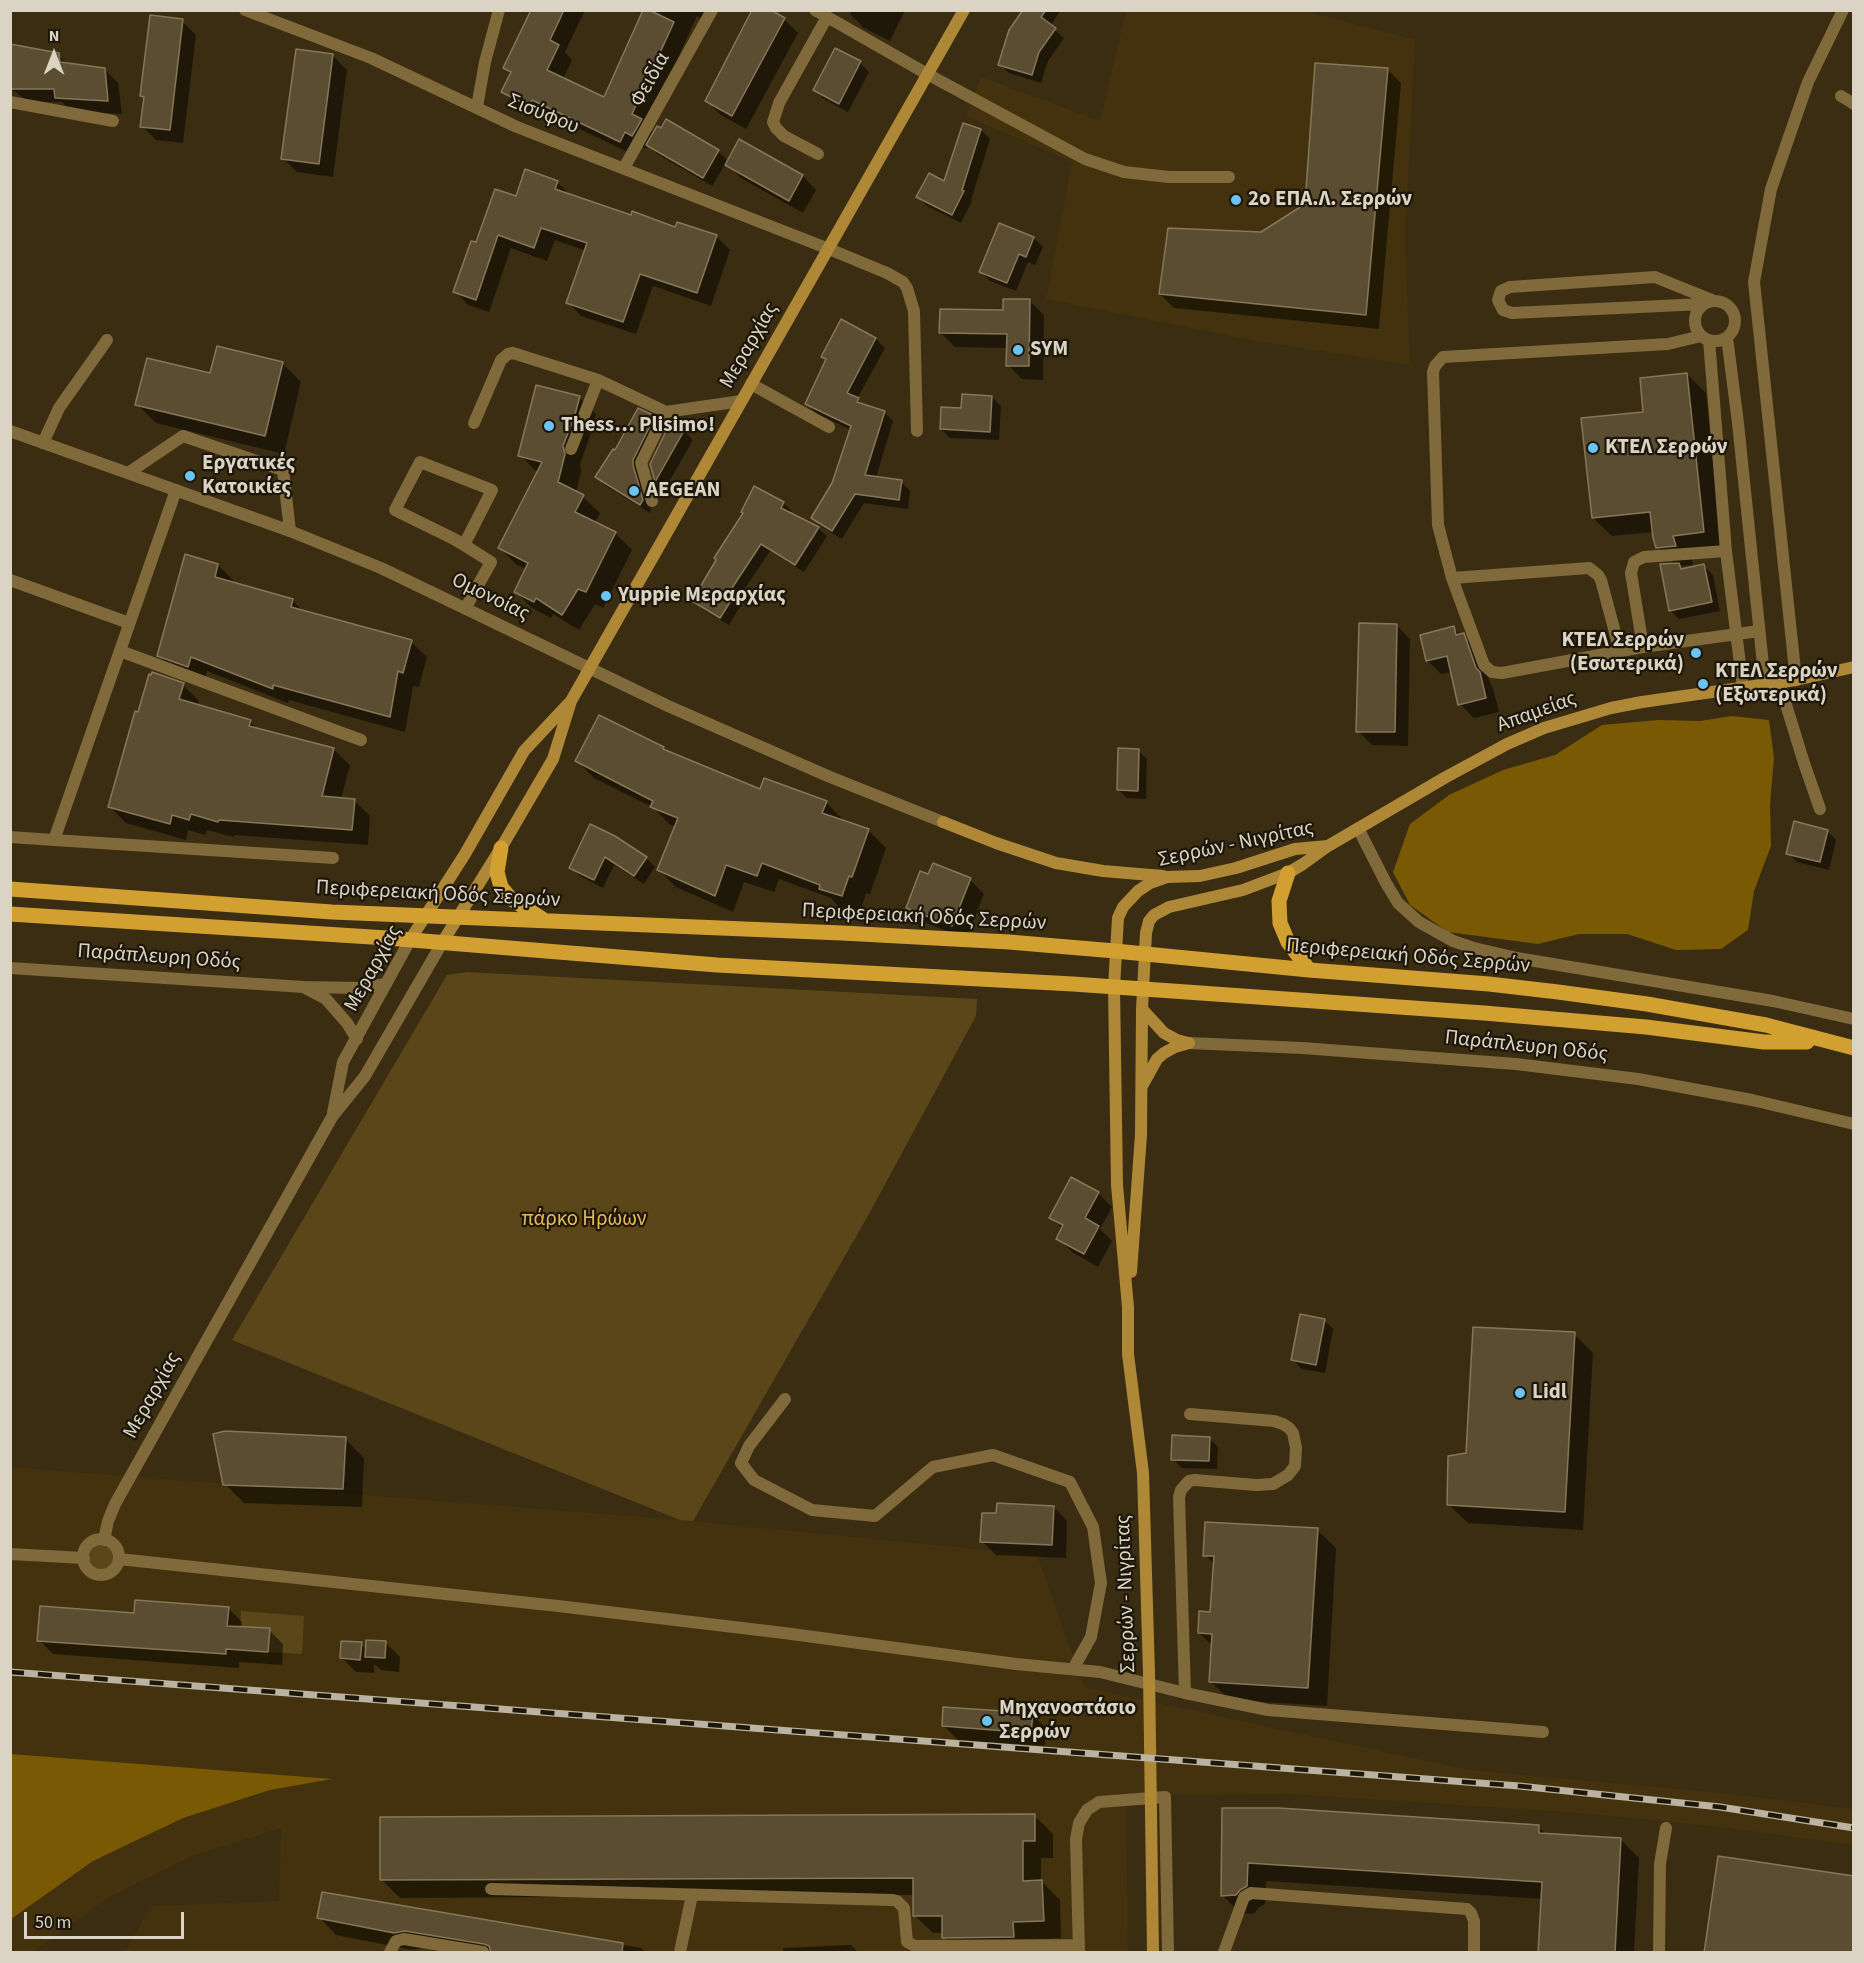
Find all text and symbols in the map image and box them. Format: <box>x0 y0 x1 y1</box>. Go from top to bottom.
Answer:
north arrow <box>24 24 84 84</box>
text: N <box>49 25 59 47</box>
street label: Φειδία <box>626 48 676 112</box>
street label: Σισύφου <box>504 89 582 141</box>
place label: 2ο ΕΠΑ.Λ. Σερρών <box>1248 187 1412 213</box>
marker: 2ο ΕΠΑ.Λ. Σερρών <box>1229 193 1243 207</box>
street label: Μεραρχίας <box>715 299 785 393</box>
place label: SYM <box>1030 337 1068 363</box>
marker: SYM <box>1011 343 1025 357</box>
place label: Thess… Plisimo! <box>561 413 715 439</box>
marker: Thess… Plisimo! <box>542 419 556 433</box>
place label: ΚΤΕΛ Σερρών <box>1605 435 1728 461</box>
marker: ΚΤΕΛ Σερρών <box>1586 441 1600 455</box>
place label: Εργατικές Κατοικίες <box>202 451 295 501</box>
marker: Εργατικές Κατοικίες <box>183 469 197 483</box>
place label: AEGEAN <box>646 478 720 504</box>
marker: AEGEAN <box>627 484 641 498</box>
street label: Ομονοίας <box>447 568 533 628</box>
place label: Yuppie Μεραρχίας <box>618 583 786 609</box>
marker: Yuppie Μεραρχίας <box>599 589 613 603</box>
place label: ΚΤΕΛ Σερρών (Εσωτερικά) <box>1561 628 1684 678</box>
marker: ΚΤΕΛ Σερρών (Εσωτερικά) <box>1689 646 1703 660</box>
place label: ΚΤΕΛ Σερρών (Εξωτερικά) <box>1715 659 1838 709</box>
marker: ΚΤΕΛ Σερρών (Εξωτερικά) <box>1696 677 1710 691</box>
street label: Απαμείας <box>1494 687 1580 739</box>
street label: Σερρών - Νιγρίτας <box>1156 816 1316 874</box>
street label: Περιφερειακή Οδός Σερρών <box>315 876 561 914</box>
street label: Περιφερειακή Οδός Σερρών <box>801 899 1047 937</box>
street label: Μεραρχίας <box>340 921 408 1017</box>
street label: Περιφερειακή Οδός Σερρών <box>1285 934 1531 980</box>
street label: Παράπλευρη Οδός <box>76 940 242 976</box>
street label: Παράπλευρη Οδός <box>1443 1026 1609 1068</box>
park label: πάρκο Ηρώων <box>521 1207 647 1233</box>
street label: Μεραρχίας <box>119 1348 187 1444</box>
place label: Lidl <box>1532 1380 1567 1406</box>
marker: Lidl <box>1513 1386 1527 1400</box>
street label: Σερρών - Νιγρίτας <box>1112 1514 1142 1674</box>
place label: Μηχανοστάσιο Σερρών <box>999 1696 1136 1746</box>
marker: Μηχανοστάσιο Σερρών <box>980 1714 994 1728</box>
scale bar <box>27 1900 188 1938</box>
text: 50 m <box>35 1910 71 1935</box>

